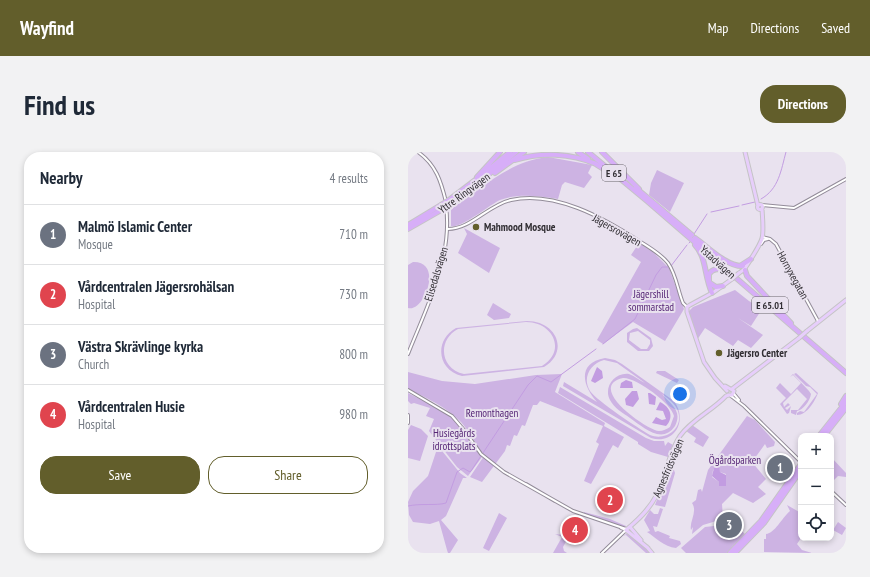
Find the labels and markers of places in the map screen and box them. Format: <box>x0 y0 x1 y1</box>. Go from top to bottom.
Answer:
place label: Mahmood Mosque <box>484 220 556 234</box>
marker: Mahmood Mosque <box>471 222 481 232</box>
place label: Jägersro Center <box>726 346 788 360</box>
marker: Jägersro Center <box>714 348 724 358</box>
pin: 1 <box>767 453 793 483</box>
pin: 2 <box>597 485 623 515</box>
pin: 3 <box>716 510 742 540</box>
pin: 4 <box>562 515 588 545</box>

